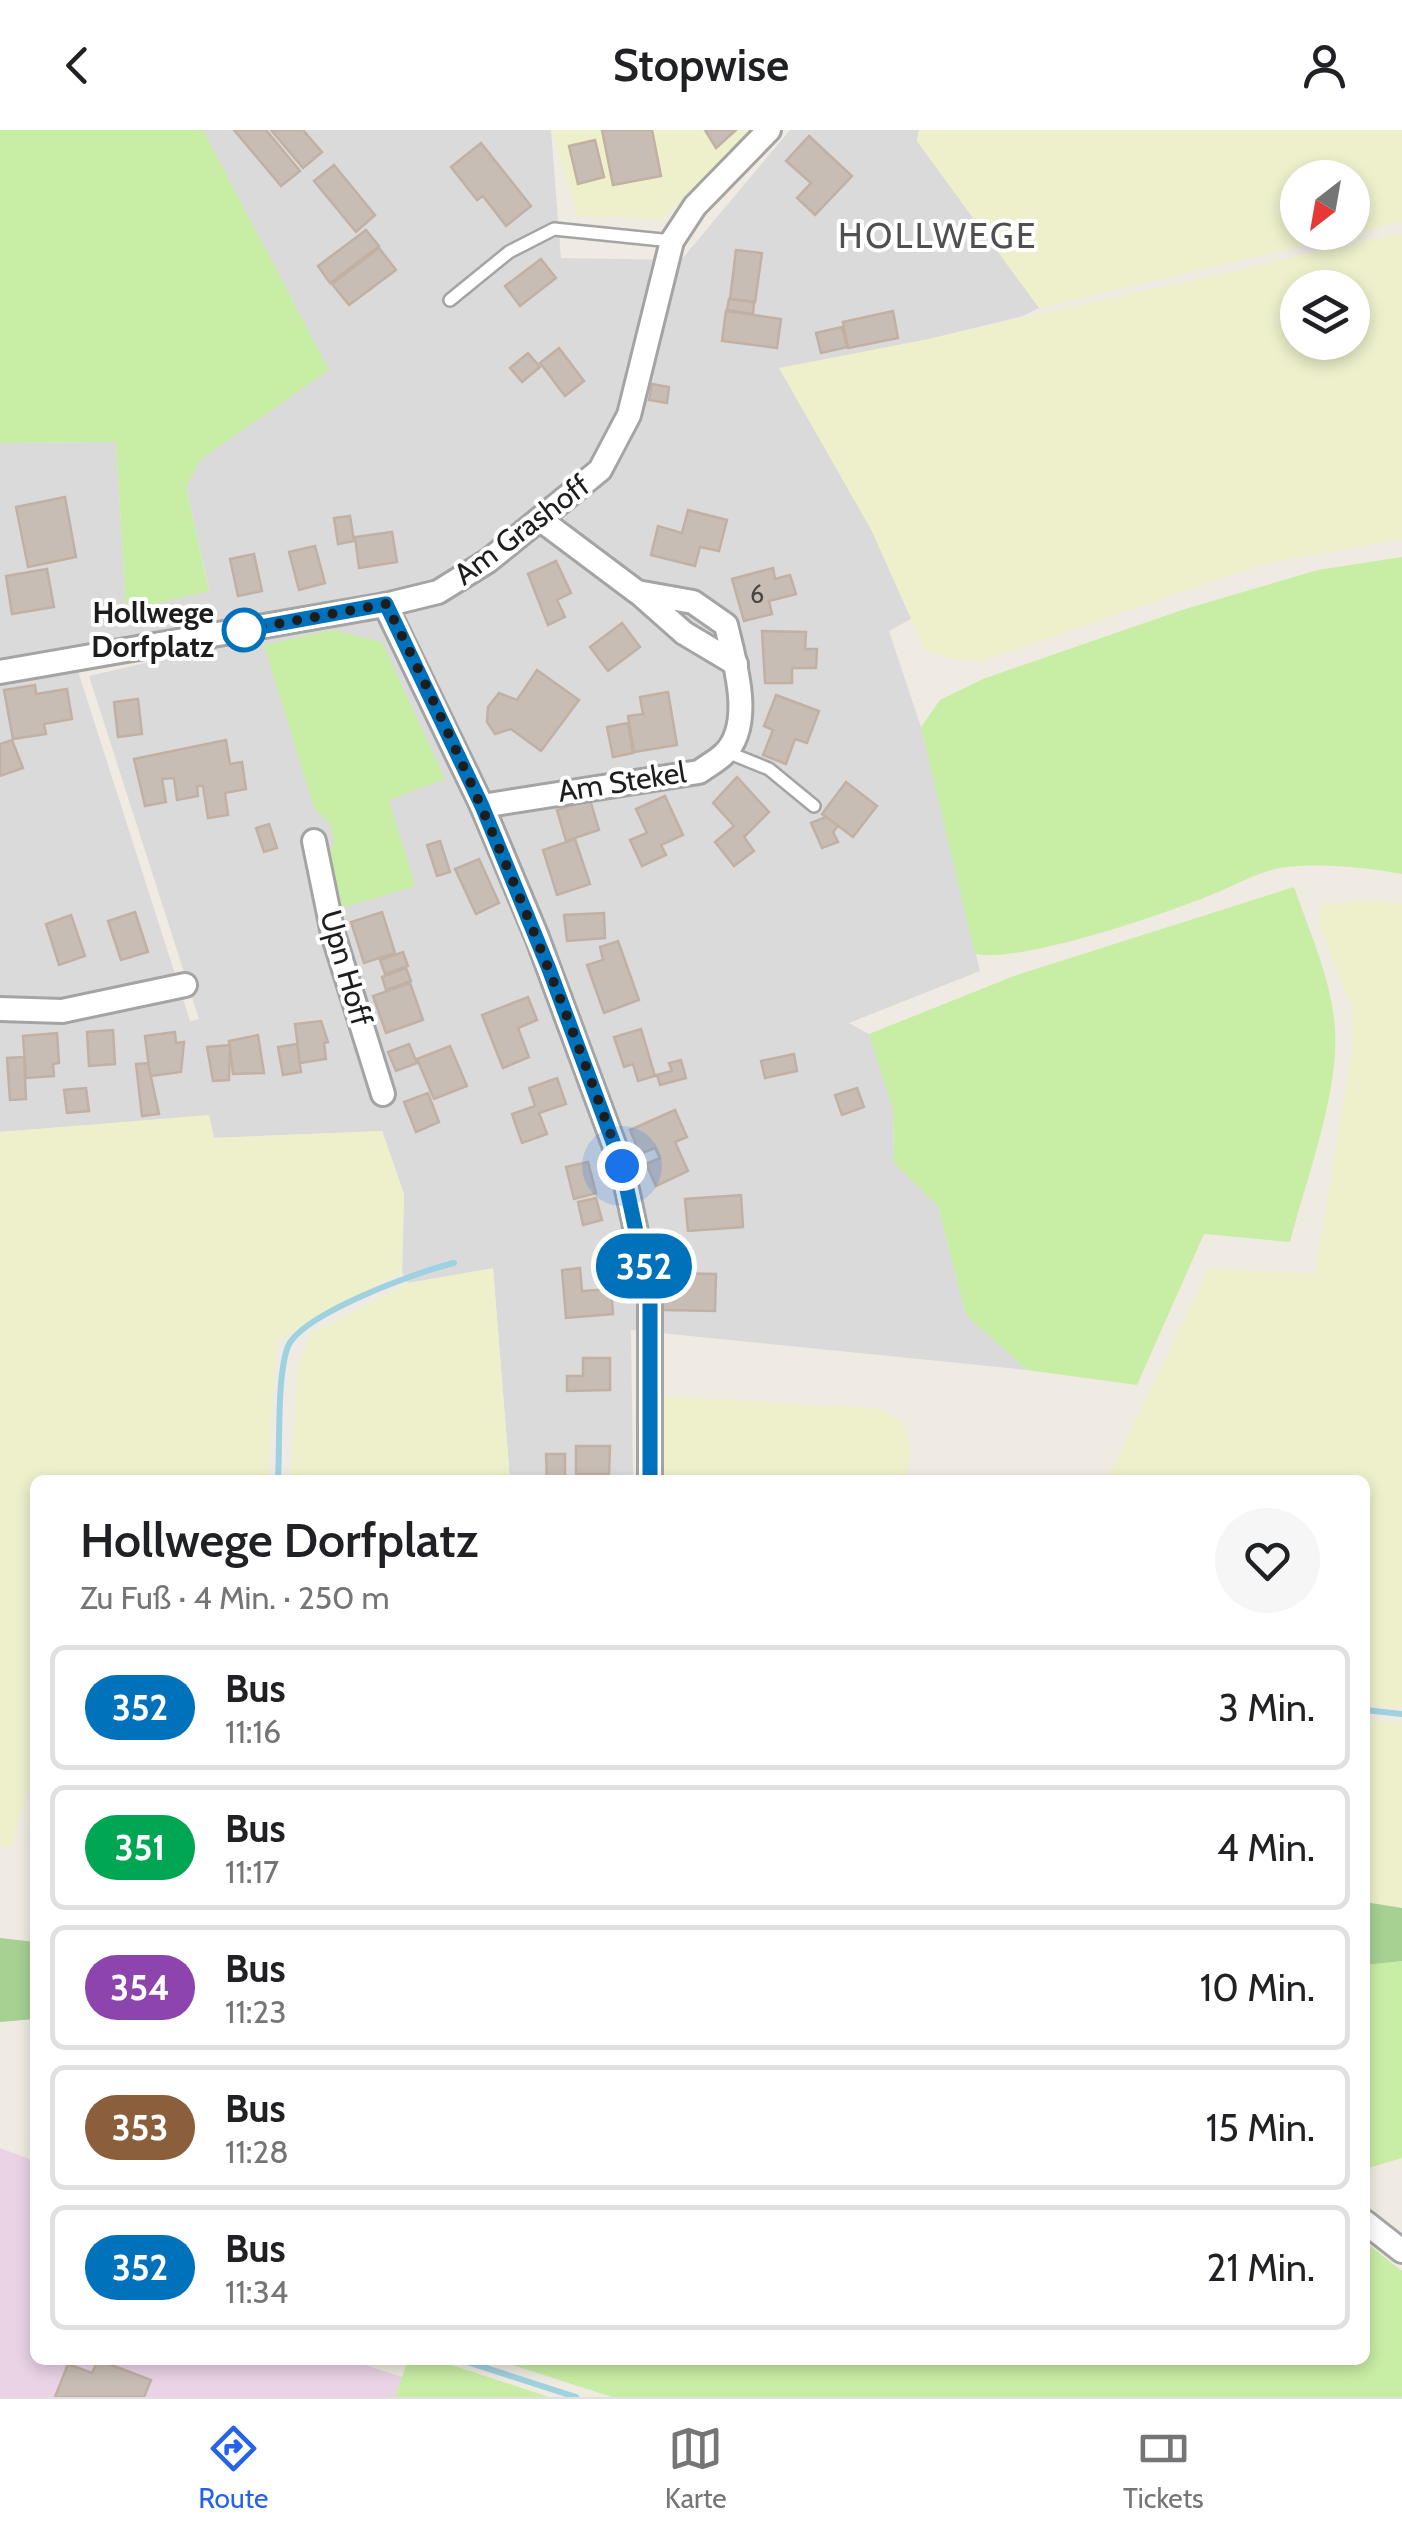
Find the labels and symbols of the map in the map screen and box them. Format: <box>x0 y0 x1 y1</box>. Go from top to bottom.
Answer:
north arrow <box>1280 160 1370 250</box>
district label: HOLLWEGE <box>838 214 1038 257</box>
street label: Am Grashoff <box>447 467 597 593</box>
house number: 6 <box>750 579 764 609</box>
place label: Hollwege Dorfplatz <box>91 594 214 665</box>
marker: Hollwege Dorfplatz <box>223 609 265 651</box>
street label: Am Stekel <box>555 753 689 810</box>
street label: Upn Hoff <box>312 906 381 1030</box>
your location <box>597 1141 647 1191</box>
line badge: 352 <box>586 1234 702 1298</box>

